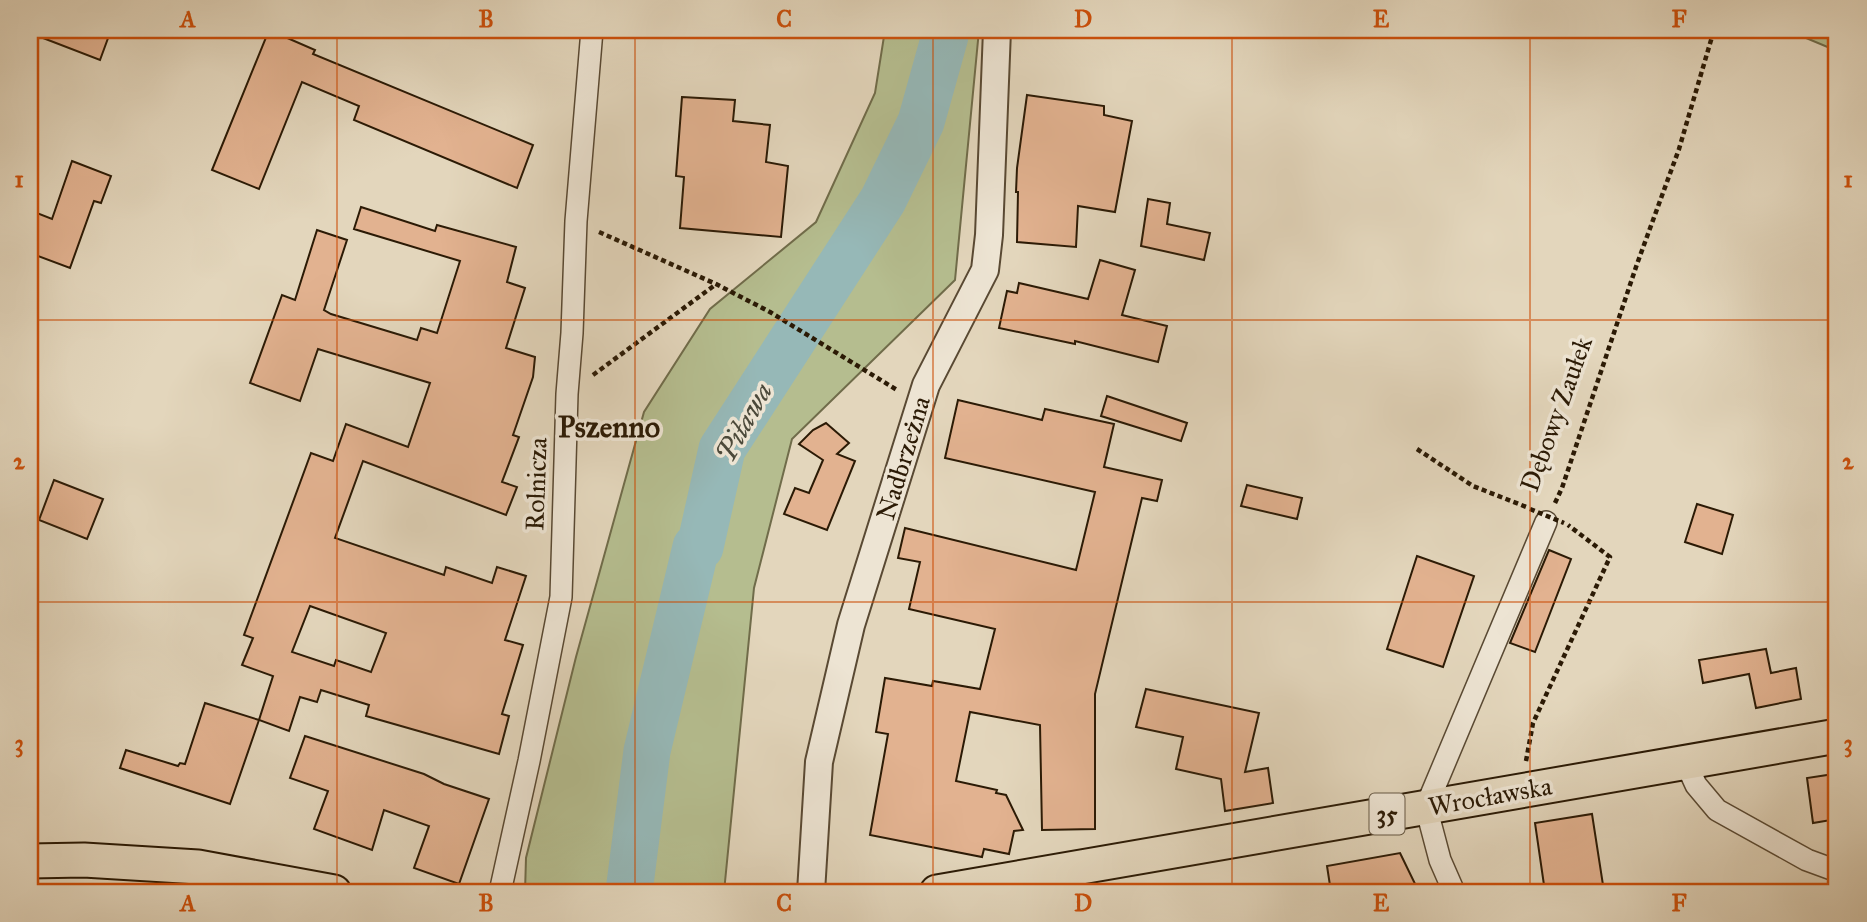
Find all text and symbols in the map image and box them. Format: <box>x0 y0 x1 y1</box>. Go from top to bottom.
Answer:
text: A <box>178 5 196 33</box>
text: B <box>478 5 494 33</box>
text: C <box>776 5 792 33</box>
text: D <box>1074 5 1092 33</box>
text: E <box>1373 5 1390 33</box>
text: F <box>1671 5 1687 33</box>
text: 1 <box>14 165 24 193</box>
text: 1 <box>1843 165 1853 193</box>
street label: Dębowy Zaułek <box>1513 331 1599 496</box>
water label: Piława <box>708 376 780 468</box>
street label: Nadbrzeżna <box>869 392 937 524</box>
district label: Pszenno <box>558 409 660 445</box>
street label: Rolnicza <box>518 437 554 531</box>
text: 2 <box>13 447 25 475</box>
text: 2 <box>1842 447 1854 475</box>
text: 3 <box>14 729 24 758</box>
text: 3 <box>1843 729 1853 758</box>
street label: Wrocławska <box>1426 769 1554 823</box>
road number: 35 <box>1370 794 1404 834</box>
text: A <box>178 889 196 917</box>
text: B <box>478 889 494 917</box>
text: C <box>776 889 792 917</box>
text: D <box>1074 889 1092 917</box>
text: E <box>1373 889 1390 917</box>
text: F <box>1671 889 1687 917</box>

